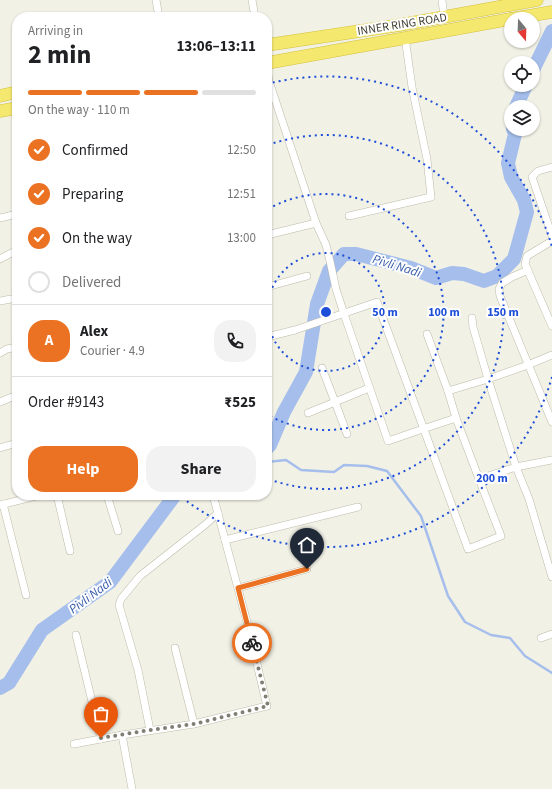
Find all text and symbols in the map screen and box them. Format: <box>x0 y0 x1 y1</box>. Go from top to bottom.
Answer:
street label: INNER RING ROAD <box>356 9 448 40</box>
north arrow <box>504 12 540 48</box>
map controls <box>504 12 540 136</box>
text: Arriving in <box>28 22 83 40</box>
text: 2 min <box>28 36 91 73</box>
text: 13:06–13:11 <box>176 36 256 57</box>
button: locate <box>504 56 540 92</box>
button: layers <box>504 100 540 136</box>
text: On the way · 110 m <box>28 101 130 119</box>
icon: check <box>28 139 50 161</box>
text: Confirmed <box>62 140 128 161</box>
text: 12:50 <box>227 141 256 159</box>
icon: check <box>28 183 50 205</box>
text: Preparing <box>62 184 123 205</box>
text: 12:51 <box>227 185 256 203</box>
icon: check <box>28 227 50 249</box>
text: On the way <box>62 228 132 249</box>
text: 13:00 <box>227 229 256 247</box>
water label: Pivli Nadi <box>370 250 424 282</box>
text: Delivered <box>62 272 121 293</box>
text: 50 m <box>372 304 398 321</box>
text: 100 m <box>428 304 460 321</box>
text: 150 m <box>487 304 519 321</box>
centre of rings <box>319 305 333 319</box>
button: phone <box>214 320 256 362</box>
text: Alex <box>80 321 108 342</box>
text: A <box>45 330 53 351</box>
text: Courier · 4.9 <box>80 342 145 360</box>
text: Order #9143 <box>28 392 104 413</box>
text: ₹525 <box>224 392 256 413</box>
button: Help <box>28 446 138 492</box>
button: Share <box>146 446 256 492</box>
text: 200 m <box>476 470 508 487</box>
pin <box>290 528 324 569</box>
icon: home <box>296 534 318 556</box>
water label: Pivli Nadi <box>65 573 117 618</box>
courier <box>232 623 272 663</box>
icon: bike <box>241 632 263 654</box>
pin <box>84 697 118 738</box>
icon: bag <box>90 703 112 725</box>

